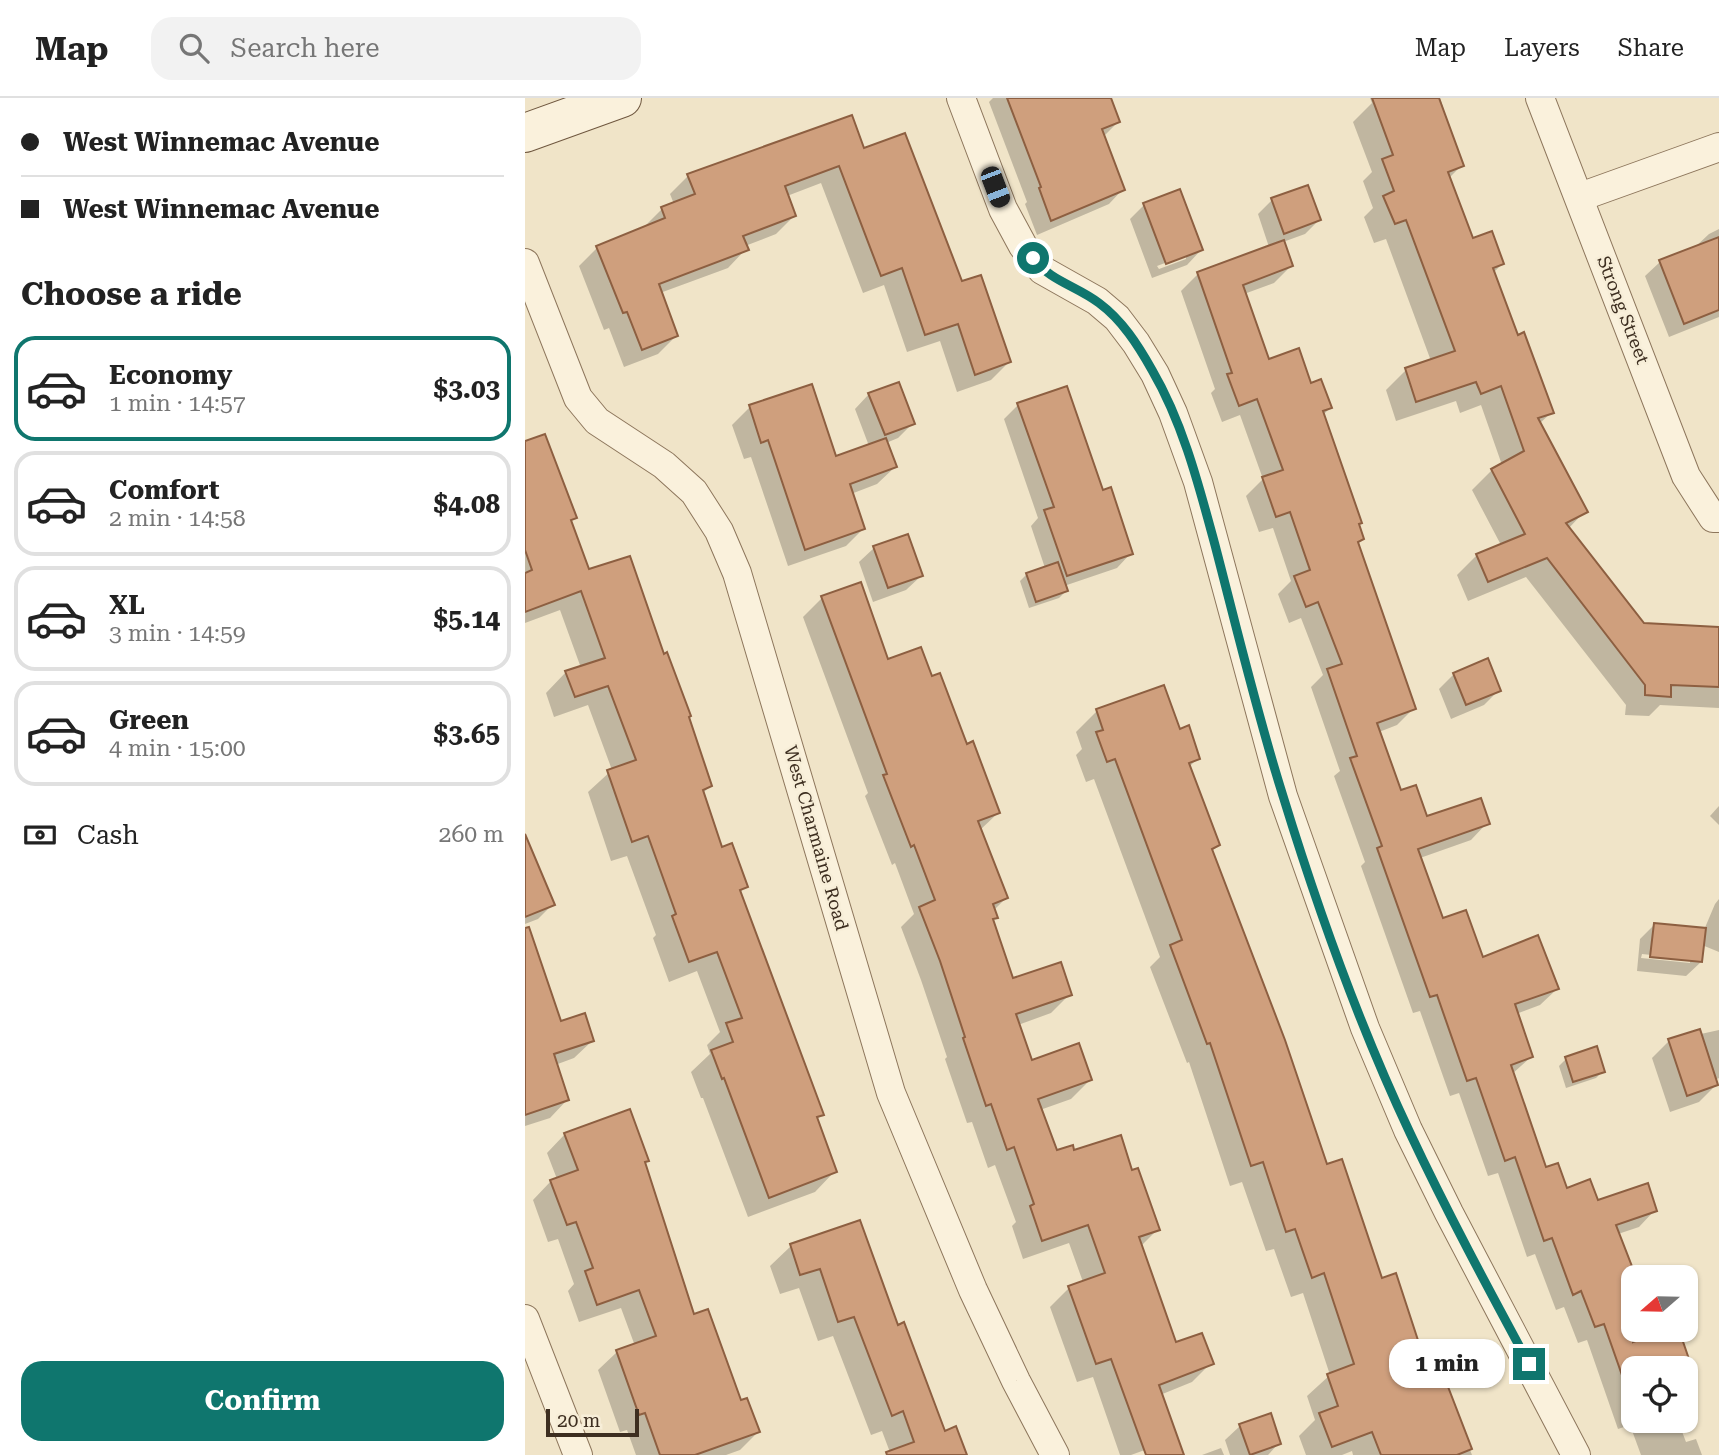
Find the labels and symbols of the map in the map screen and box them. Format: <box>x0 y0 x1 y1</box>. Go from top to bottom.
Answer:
car <box>978 164 1013 210</box>
route start <box>1017 242 1049 274</box>
street label: Strong Street <box>1593 253 1654 367</box>
street label: West Charmaine Road <box>780 743 853 933</box>
north arrow <box>1621 1265 1697 1342</box>
callout: 1 min <box>1389 1340 1504 1388</box>
route end <box>1513 1348 1545 1380</box>
scale bar <box>546 1406 639 1438</box>

